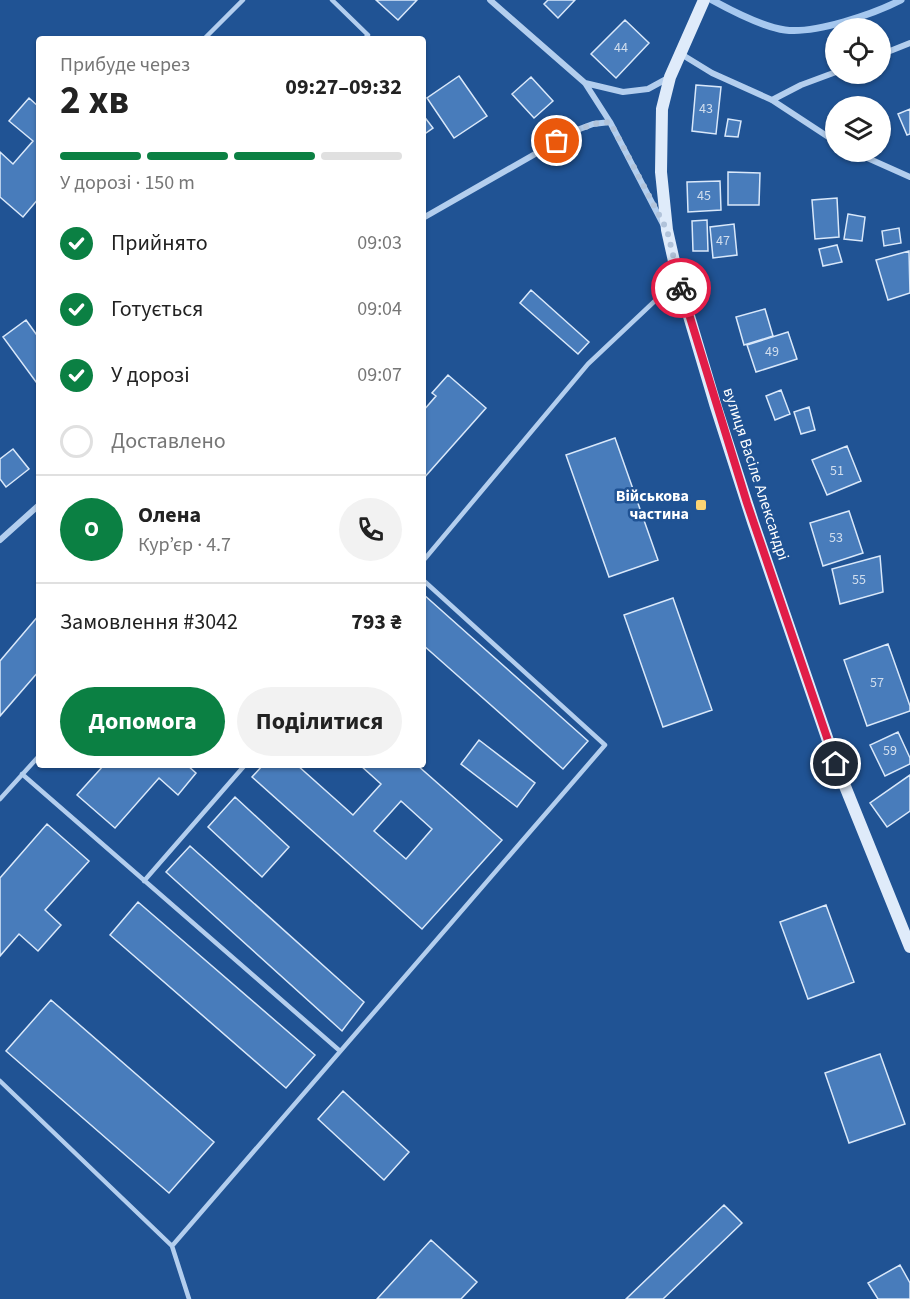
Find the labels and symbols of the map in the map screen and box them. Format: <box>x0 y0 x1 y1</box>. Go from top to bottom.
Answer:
house number: 44 <box>614 38 628 58</box>
house number: 43 <box>699 99 713 119</box>
pin <box>531 115 582 166</box>
house number: 45 <box>697 186 711 206</box>
house number: 47 <box>716 231 730 251</box>
courier <box>651 258 711 318</box>
house number: 49 <box>765 342 779 362</box>
street label: вулиця Васіле Александрі <box>718 385 794 563</box>
house number: 51 <box>830 461 844 481</box>
place label: Військова частина <box>616 485 689 525</box>
marker: Військова частина <box>694 498 708 512</box>
house number: 53 <box>829 528 843 548</box>
house number: 55 <box>852 570 866 590</box>
house number: 57 <box>870 673 884 693</box>
pin <box>810 738 861 789</box>
house number: 59 <box>883 741 897 761</box>

